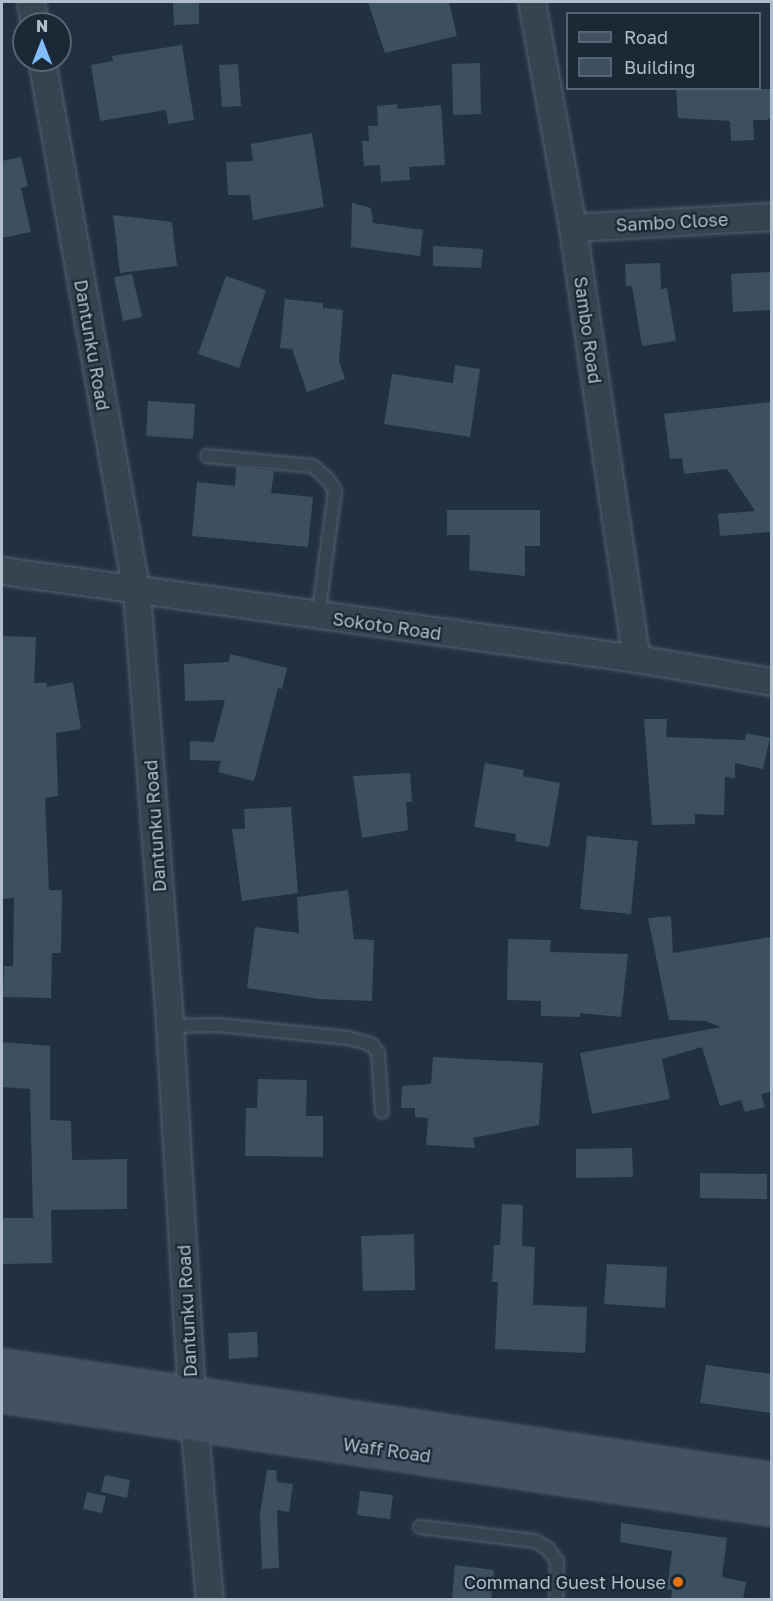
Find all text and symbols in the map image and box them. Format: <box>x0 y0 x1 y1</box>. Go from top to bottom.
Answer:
north arrow <box>12 12 72 72</box>
legend <box>566 12 761 90</box>
text: N <box>36 16 48 36</box>
text: Road <box>624 26 668 48</box>
text: Building <box>624 56 695 78</box>
street label: Sambo Close <box>615 208 729 236</box>
street label: Sambo Road <box>570 275 606 385</box>
street label: Dantunku Road <box>70 278 114 412</box>
street label: Sokoto Road <box>331 608 443 644</box>
street label: Dantunku Road <box>140 759 170 893</box>
street label: Dantunku Road <box>173 1244 201 1378</box>
street label: Waff Road <box>342 1433 432 1467</box>
place label: Command Guest House <box>464 1571 666 1593</box>
marker: Command Guest House <box>671 1575 685 1589</box>

